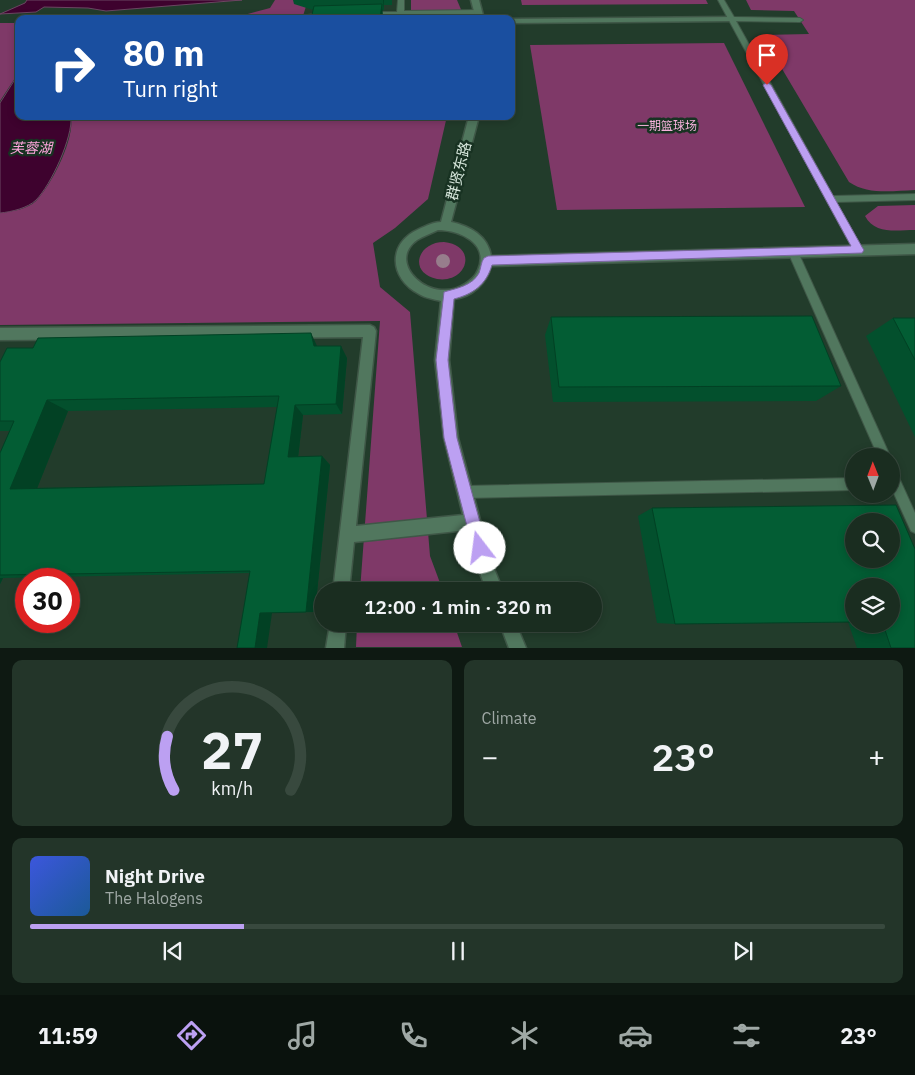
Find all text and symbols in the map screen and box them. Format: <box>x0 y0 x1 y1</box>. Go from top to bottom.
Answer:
text: 80 m <box>123 30 205 76</box>
pin <box>746 34 788 85</box>
icon: right <box>40 35 105 100</box>
icon: arrive <box>753 41 781 69</box>
text: Turn right <box>123 74 218 103</box>
park label: 一期篮球场 <box>637 118 697 133</box>
water label: 芙蓉湖 <box>10 139 54 157</box>
street label: 群贤东路 <box>442 139 475 202</box>
north arrow <box>845 448 900 502</box>
map controls <box>845 448 900 633</box>
button: search <box>845 513 900 568</box>
position arrow <box>453 521 505 573</box>
speed limit sign: 30 <box>15 568 80 633</box>
button: layers <box>845 578 900 633</box>
text: 12:00 · 1 min · 320 m <box>364 595 552 619</box>
text: Climate <box>482 708 537 728</box>
text: 27 <box>201 716 263 783</box>
text: 23° <box>652 732 715 781</box>
text: − <box>482 738 498 775</box>
text: + <box>868 738 885 775</box>
text: km/h <box>211 777 253 800</box>
text: Night Drive <box>105 864 205 888</box>
text: The Halogens <box>105 888 203 908</box>
icon: previous <box>159 937 187 965</box>
icon: pause <box>444 937 472 965</box>
icon: next <box>729 937 757 965</box>
icon: directions <box>174 1018 209 1053</box>
icon: music <box>285 1018 320 1053</box>
icon: phone <box>396 1018 431 1053</box>
icon: climate <box>507 1018 542 1053</box>
icon: car <box>618 1018 653 1053</box>
icon: filters <box>729 1018 764 1053</box>
text: 11:59 <box>38 1021 98 1050</box>
text: 23° <box>840 1021 877 1050</box>

